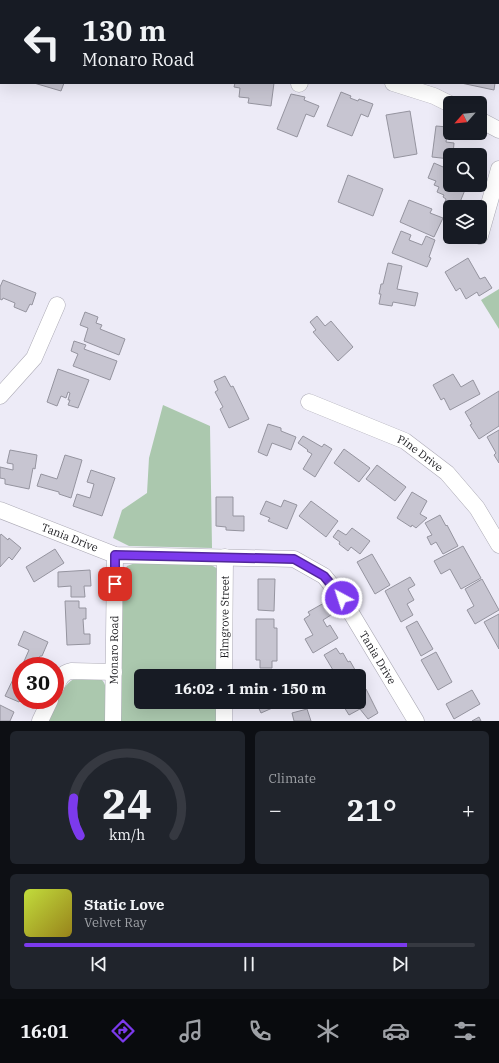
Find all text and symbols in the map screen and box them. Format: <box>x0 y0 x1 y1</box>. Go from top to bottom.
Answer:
text: 130 m <box>82 12 166 49</box>
icon: left <box>16 16 68 68</box>
text: Monaro Road <box>82 48 194 71</box>
north arrow <box>443 96 487 140</box>
map controls <box>443 96 487 244</box>
button: search <box>443 148 487 192</box>
button: layers <box>443 200 487 244</box>
street label: Pine Drive <box>395 432 446 475</box>
street label: Tania Drive <box>40 520 100 555</box>
pin <box>98 567 132 601</box>
icon: arrive <box>104 573 126 595</box>
street label: Elmgrove Street <box>217 575 232 659</box>
position arrow <box>321 577 363 619</box>
street label: Monaro Road <box>106 615 121 684</box>
street label: Tania Drive <box>356 628 399 687</box>
speed limit sign: 30 <box>12 657 64 709</box>
text: 16:02 · 1 min · 150 m <box>174 679 326 698</box>
text: Climate <box>269 770 316 787</box>
text: 24 <box>102 775 152 829</box>
text: 21° <box>347 790 397 829</box>
text: − <box>269 795 282 824</box>
text: + <box>462 795 475 824</box>
text: km/h <box>109 824 145 843</box>
text: Static Love <box>84 895 164 914</box>
text: Velvet Ray <box>84 914 147 931</box>
icon: previous <box>88 953 110 975</box>
icon: pause <box>238 953 260 975</box>
icon: next <box>389 953 411 975</box>
icon: directions <box>109 1017 137 1045</box>
icon: music <box>177 1017 205 1045</box>
icon: phone <box>246 1017 274 1045</box>
icon: climate <box>314 1017 342 1045</box>
icon: car <box>382 1017 410 1045</box>
icon: filters <box>451 1017 479 1045</box>
text: 16:01 <box>20 1020 69 1043</box>

